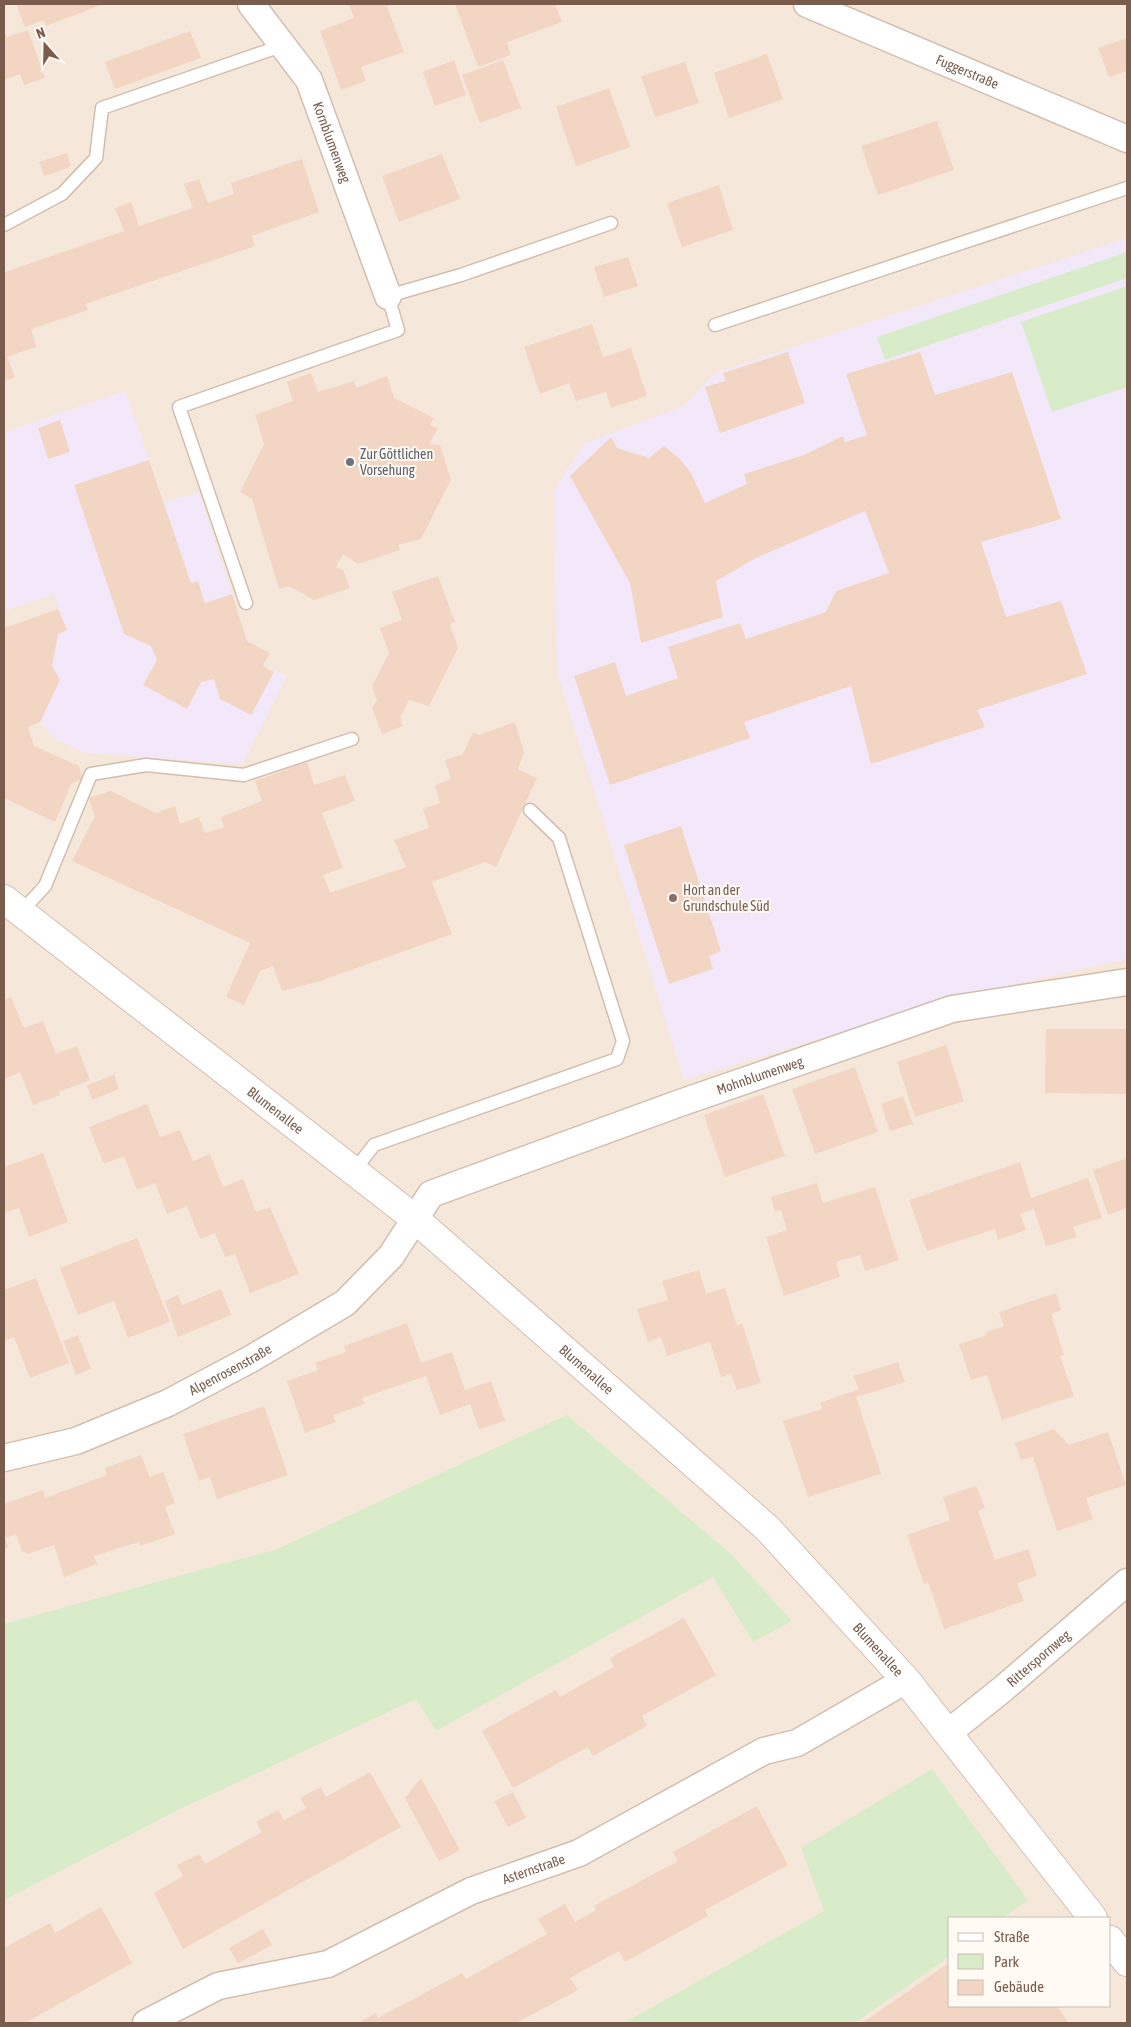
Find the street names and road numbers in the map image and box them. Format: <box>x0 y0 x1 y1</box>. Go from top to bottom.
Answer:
street label: Fuggerstraße <box>934 51 1001 92</box>
street label: Kornblumenweg <box>310 100 354 185</box>
street label: Mohnblumenweg <box>714 1053 805 1098</box>
street label: Blumenallee <box>244 1083 307 1137</box>
street label: Alpenrosenstraße <box>186 1341 274 1398</box>
street label: Blumenallee <box>556 1341 617 1398</box>
street label: Blumenallee <box>850 1619 907 1680</box>
street label: Ritterspornweg <box>1004 1627 1073 1690</box>
street label: Asternstraße <box>500 1851 567 1887</box>

